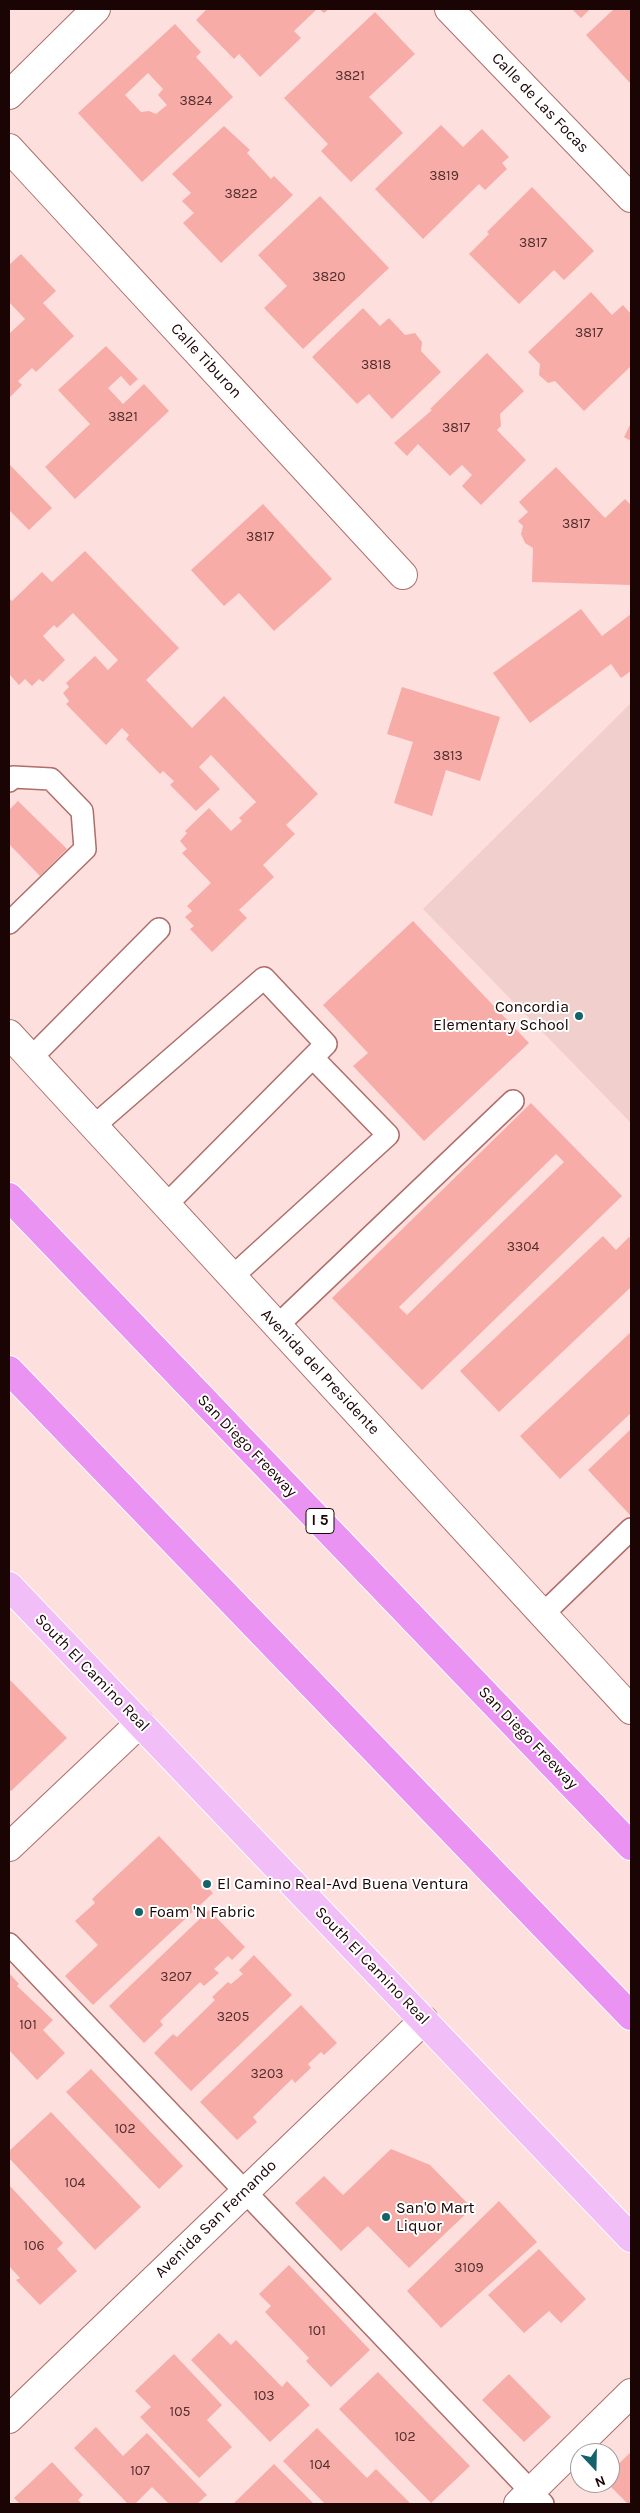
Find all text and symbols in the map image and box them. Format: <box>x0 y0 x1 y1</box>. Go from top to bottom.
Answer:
street label: Calle de Las Focas <box>487 49 593 157</box>
house number: 3821 <box>335 68 365 84</box>
house number: 3824 <box>180 93 212 109</box>
house number: 3819 <box>429 168 459 184</box>
house number: 3822 <box>224 186 258 202</box>
house number: 3817 <box>519 235 547 251</box>
house number: 3820 <box>312 269 346 285</box>
street label: Calle Tiburon <box>166 319 246 403</box>
house number: 3817 <box>575 325 603 341</box>
house number: 3818 <box>361 357 391 373</box>
house number: 3821 <box>108 409 138 425</box>
house number: 3817 <box>442 420 470 436</box>
house number: 3817 <box>562 516 590 532</box>
house number: 3817 <box>246 529 274 545</box>
house number: 3813 <box>433 748 463 764</box>
place label: Concordia Elementary School <box>433 997 569 1035</box>
marker: Concordia Elementary School <box>573 1010 585 1022</box>
house number: 3304 <box>507 1239 539 1255</box>
street label: Avenida del Presidente <box>257 1305 383 1439</box>
street label: San Diego Freeway <box>193 1391 301 1501</box>
road number: I 5 <box>306 1508 334 1534</box>
street label: South El Camino Real <box>31 1610 153 1736</box>
street label: San Diego Freeway <box>474 1683 582 1793</box>
place label: El Camino Real-Avd Buena Ventura <box>217 1874 469 1894</box>
marker: El Camino Real-Avd Buena Ventura <box>201 1878 213 1890</box>
place label: Foam 'N Fabric <box>149 1902 255 1922</box>
street label: South El Camino Real <box>311 1903 433 2029</box>
marker: Foam 'N Fabric <box>133 1906 145 1918</box>
house number: 3207 <box>160 1969 192 1985</box>
house number: 3205 <box>217 2009 249 2025</box>
house number: 101 <box>19 2017 37 2033</box>
house number: 3203 <box>251 2066 283 2082</box>
house number: 102 <box>114 2121 136 2137</box>
street label: Avenida San Fernando <box>151 2156 281 2282</box>
house number: 104 <box>65 2175 85 2191</box>
place label: San'O Mart Liquor <box>396 2198 475 2236</box>
marker: San'O Mart Liquor <box>380 2211 392 2223</box>
house number: 106 <box>24 2238 44 2254</box>
house number: 3109 <box>454 2260 484 2276</box>
house number: 101 <box>308 2323 326 2339</box>
house number: 103 <box>253 2388 275 2404</box>
house number: 105 <box>170 2404 190 2420</box>
house number: 102 <box>394 2429 416 2445</box>
north arrow <box>570 2443 620 2493</box>
house number: 104 <box>310 2457 330 2473</box>
house number: 107 <box>130 2463 150 2479</box>
text: N <box>592 2472 608 2491</box>

